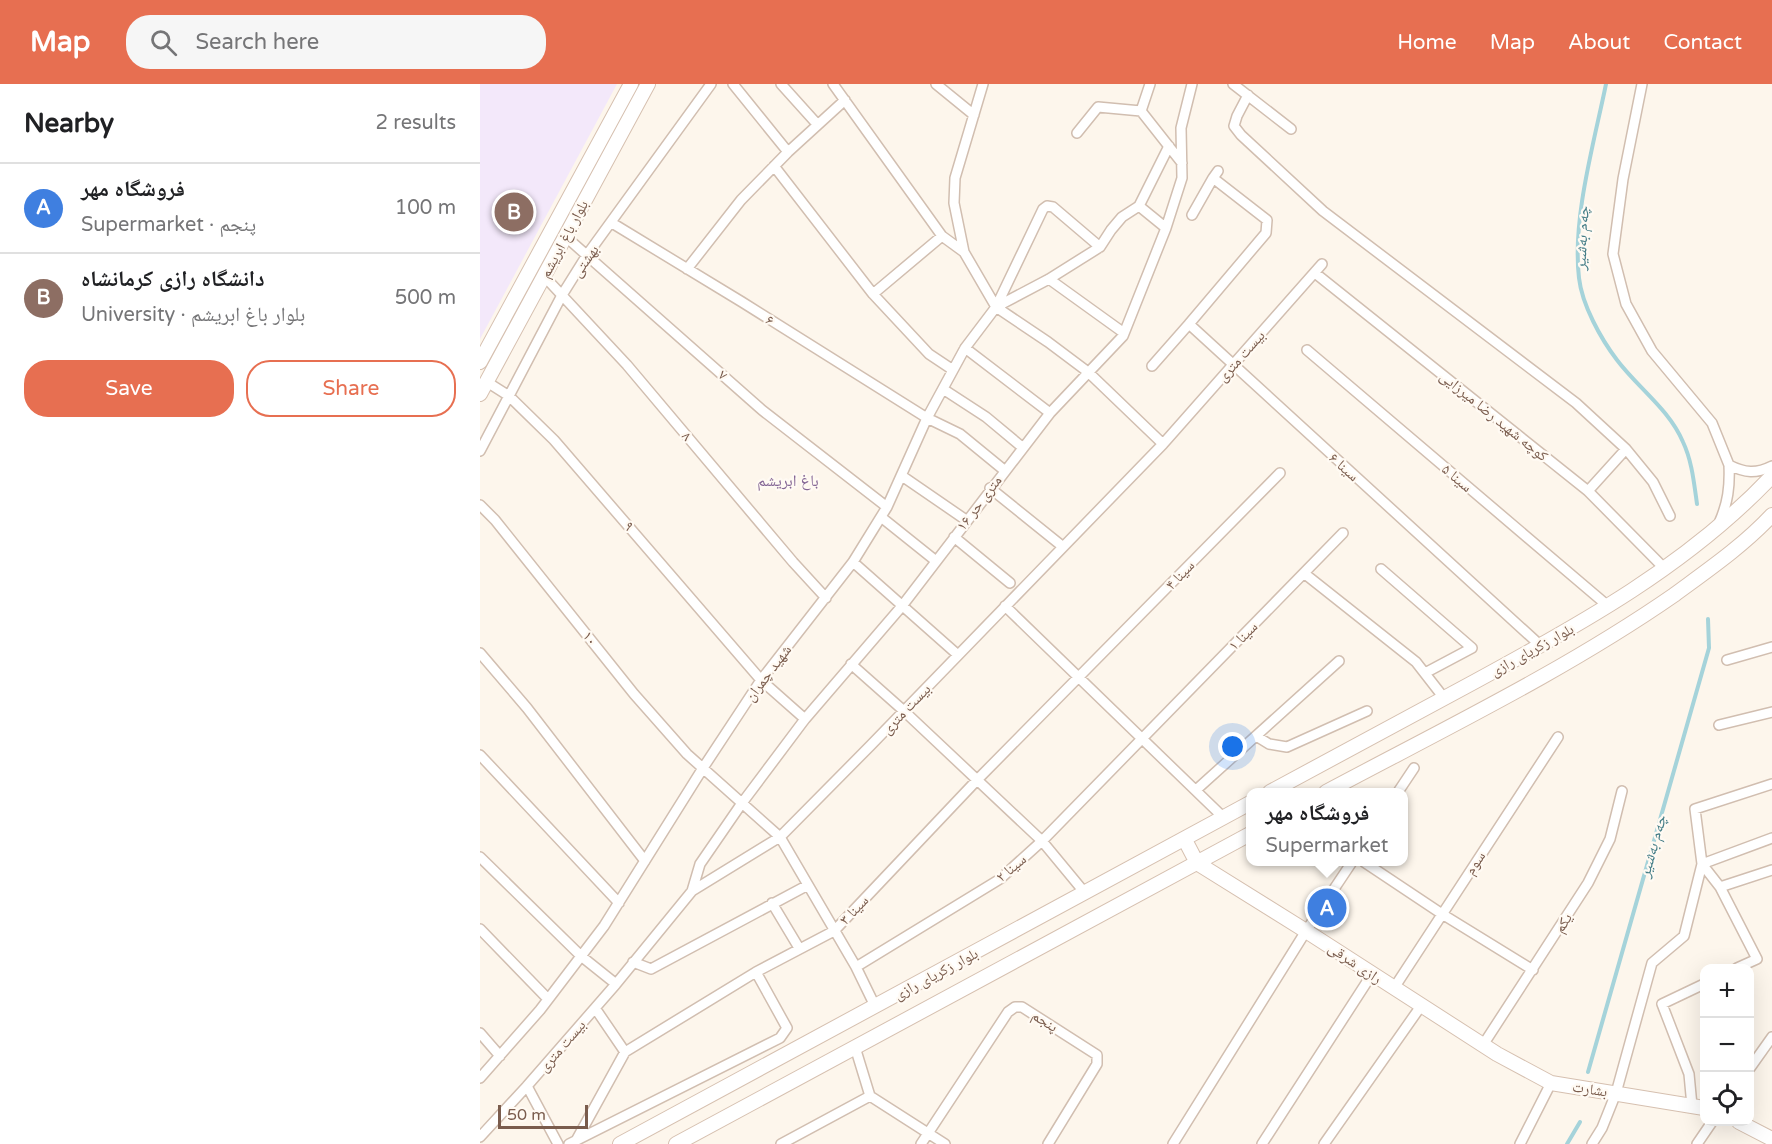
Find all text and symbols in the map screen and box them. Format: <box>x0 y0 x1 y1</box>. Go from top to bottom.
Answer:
search box <box>126 15 546 69</box>
text: Map <box>30 25 90 59</box>
icon: search <box>147 26 180 59</box>
text: Search here <box>195 29 319 55</box>
text: Home <box>1397 30 1457 55</box>
text: Map <box>1490 30 1535 55</box>
text: About <box>1568 30 1630 55</box>
text: Contact <box>1663 30 1742 55</box>
text: Nearby <box>24 108 114 139</box>
text: 2 results <box>376 111 456 135</box>
text: فروشگاه مهر <box>81 176 185 202</box>
pin: B <box>495 190 534 234</box>
text: A <box>36 196 51 220</box>
text: 100 m <box>395 196 456 220</box>
street label: بلوار باغ ابریشم <box>536 197 593 282</box>
water label: چەم بەشیر <box>1570 205 1594 271</box>
text: Supermarket · پنجم <box>81 213 256 237</box>
street label: بهشتی <box>567 241 603 281</box>
text: دانشگاه رازی کرمانشاه <box>81 266 265 292</box>
text: B <box>37 286 50 310</box>
text: 500 m <box>395 286 456 310</box>
text: University · بلوار باغ ابریشم <box>81 303 305 327</box>
street label: ۶ <box>762 311 778 330</box>
street label: بیست متری <box>1213 326 1270 386</box>
button: Save <box>24 360 234 417</box>
button: Share <box>246 360 456 417</box>
street label: ۷ <box>715 366 732 384</box>
street label: کوچه شهید رضا میرزایی <box>1436 367 1552 466</box>
street label: ۸ <box>678 428 696 445</box>
street label: سینا ۶ <box>1325 449 1363 485</box>
street label: سینا ۵ <box>1438 460 1476 496</box>
district label: باغ ابریشم <box>757 471 819 491</box>
street label: ۱۶ متری حر <box>952 472 1006 535</box>
street label: ۹ <box>620 518 638 535</box>
street label: سینا ۴ <box>1162 556 1198 594</box>
street label: ۱ سینا <box>1225 617 1262 654</box>
street label: بلوار زکریای رازی <box>1487 620 1577 681</box>
street label: ۱۰ <box>579 627 601 649</box>
street label: شهید چمران <box>741 641 796 705</box>
street label: بیست متری <box>878 680 935 739</box>
your location <box>1218 732 1247 761</box>
popup <box>1246 788 1408 866</box>
text: فروشگاه مهر <box>1266 800 1370 826</box>
water label: چەم بەشیر <box>1634 812 1672 881</box>
text: Supermarket <box>1266 834 1388 858</box>
street label: سوم <box>1461 848 1490 879</box>
street label: سینا ۲ <box>992 850 1030 886</box>
pin: A <box>1308 886 1346 930</box>
street label: سینا ۳ <box>836 891 872 929</box>
street label: یکم <box>1550 910 1577 937</box>
street label: رازی شرقی <box>1324 939 1385 988</box>
street label: بلوار زکریای رازی <box>891 944 982 1005</box>
map controls <box>1700 964 1754 1126</box>
button: + <box>1700 964 1754 1018</box>
street label: پنجم <box>1028 1006 1061 1037</box>
street label: بیست متری <box>534 1016 590 1076</box>
button: − <box>1700 1018 1754 1072</box>
button: locate <box>1700 1072 1754 1126</box>
street label: بشارت <box>1571 1077 1609 1101</box>
scale bar <box>498 1102 588 1130</box>
text: 50 m <box>507 1105 546 1125</box>

